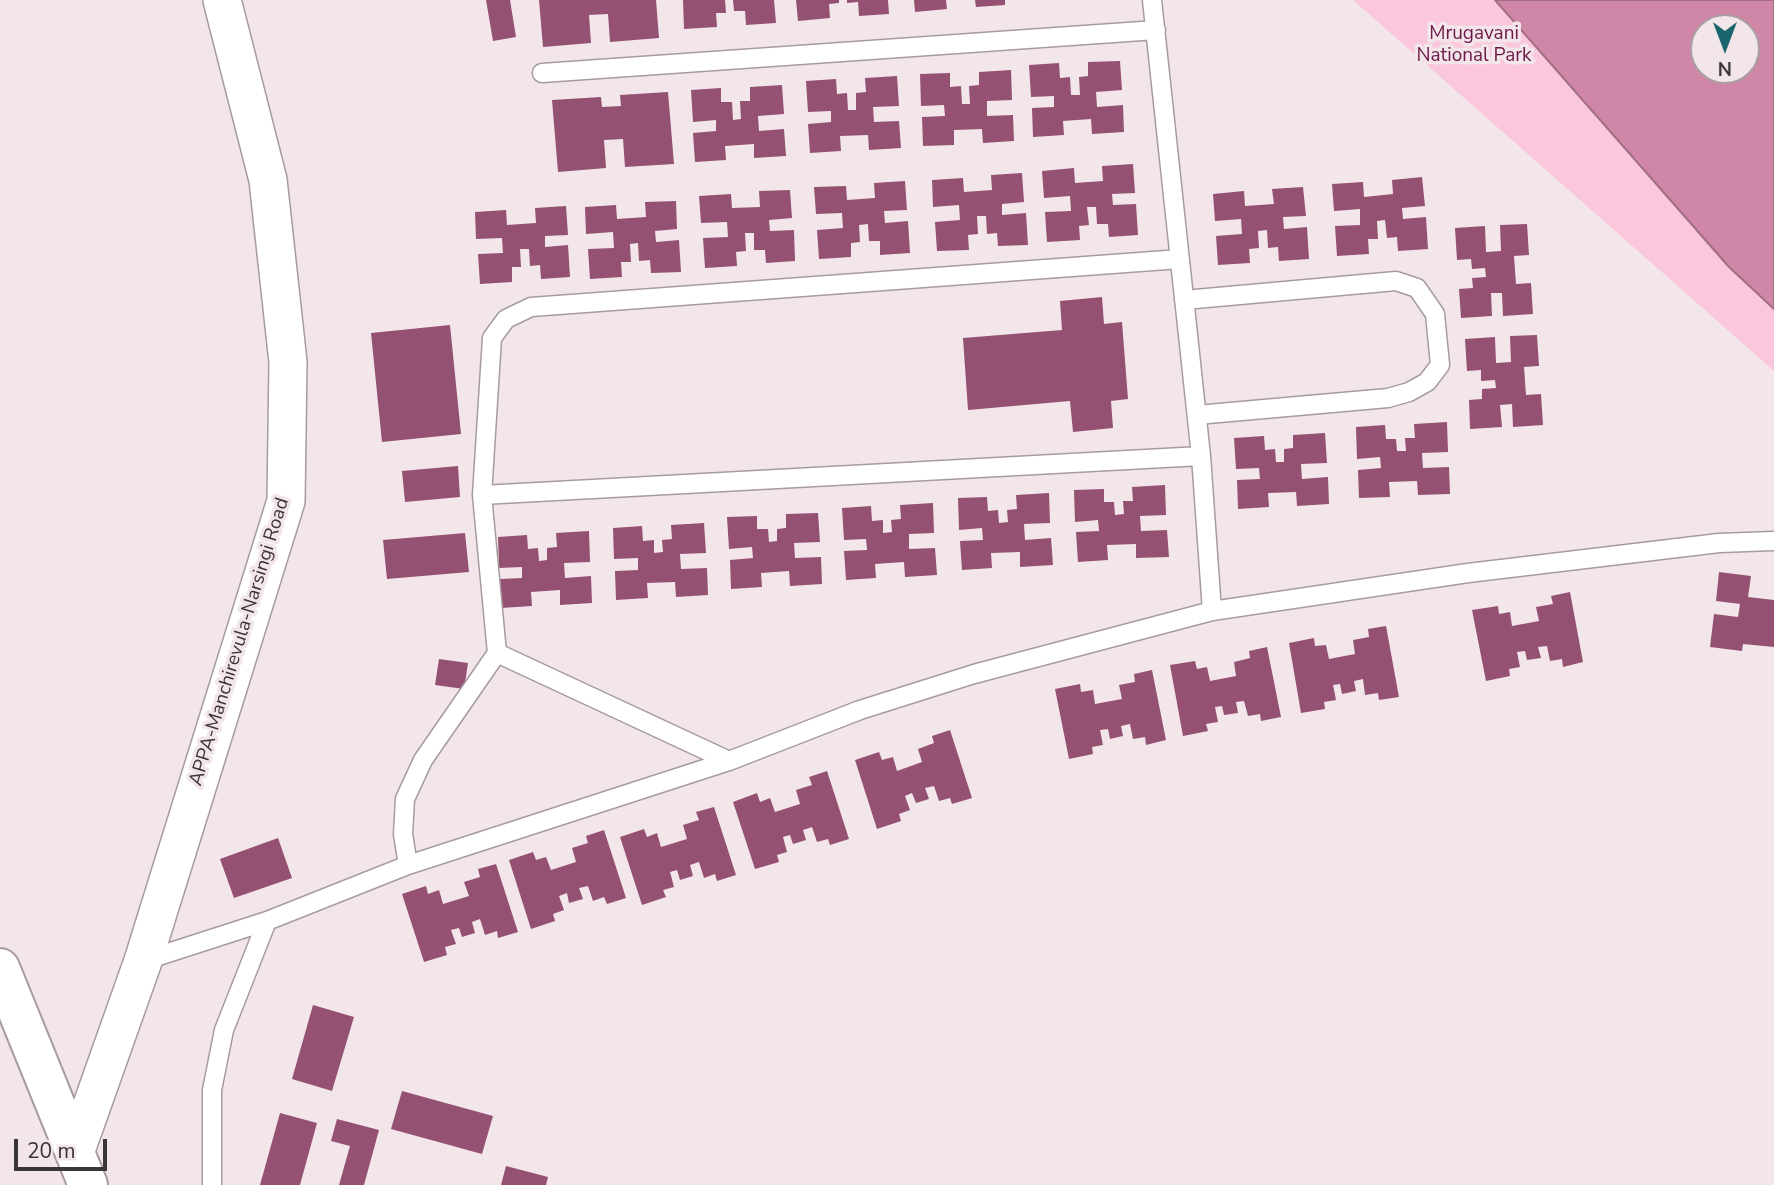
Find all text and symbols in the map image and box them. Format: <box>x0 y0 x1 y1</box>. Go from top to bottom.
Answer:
north arrow <box>1690 14 1760 84</box>
park label: Mrugavani National Park <box>1416 23 1532 67</box>
text: N <box>1718 55 1732 81</box>
street label: APPA-Manchirevula-Narsingi Road <box>185 495 295 789</box>
scale bar <box>18 1126 110 1170</box>
text: 20 m <box>27 1137 76 1165</box>

